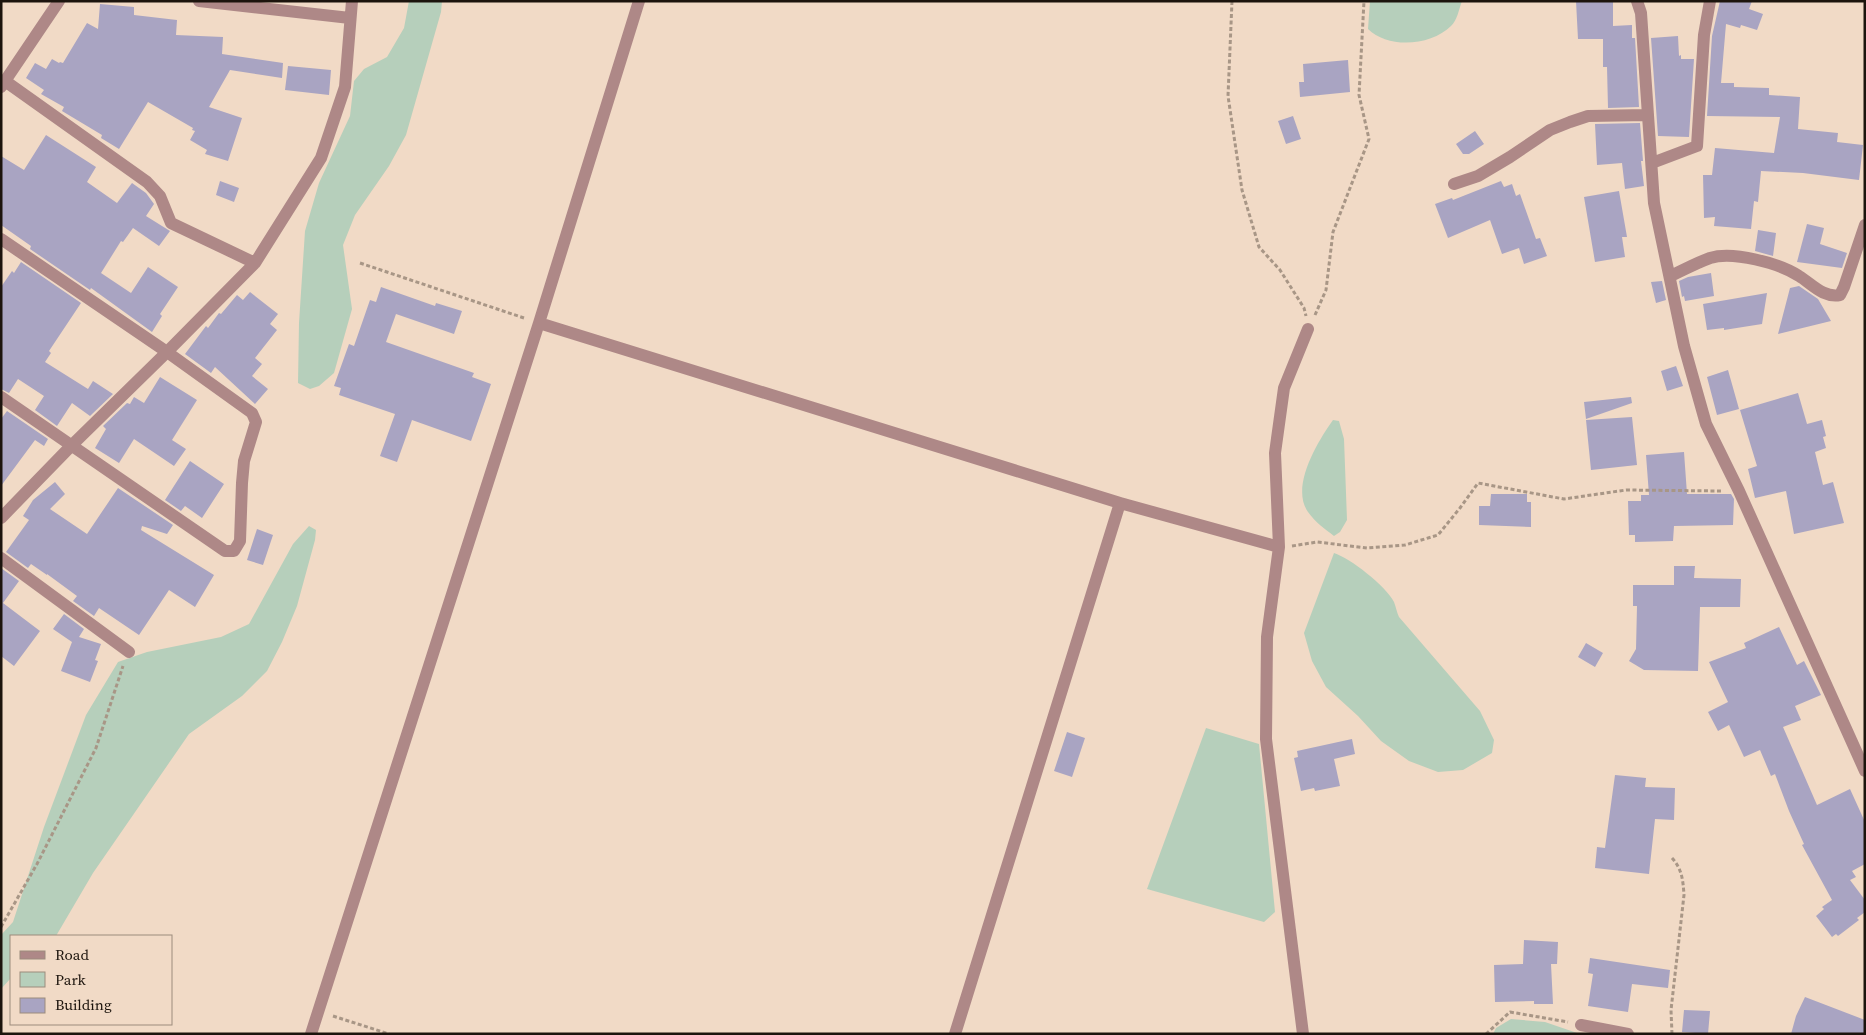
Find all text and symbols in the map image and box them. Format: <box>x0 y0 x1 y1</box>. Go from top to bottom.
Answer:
legend <box>10 935 172 1025</box>
text: Road <box>55 944 89 965</box>
text: Park <box>55 969 87 990</box>
text: Building <box>55 994 112 1015</box>

